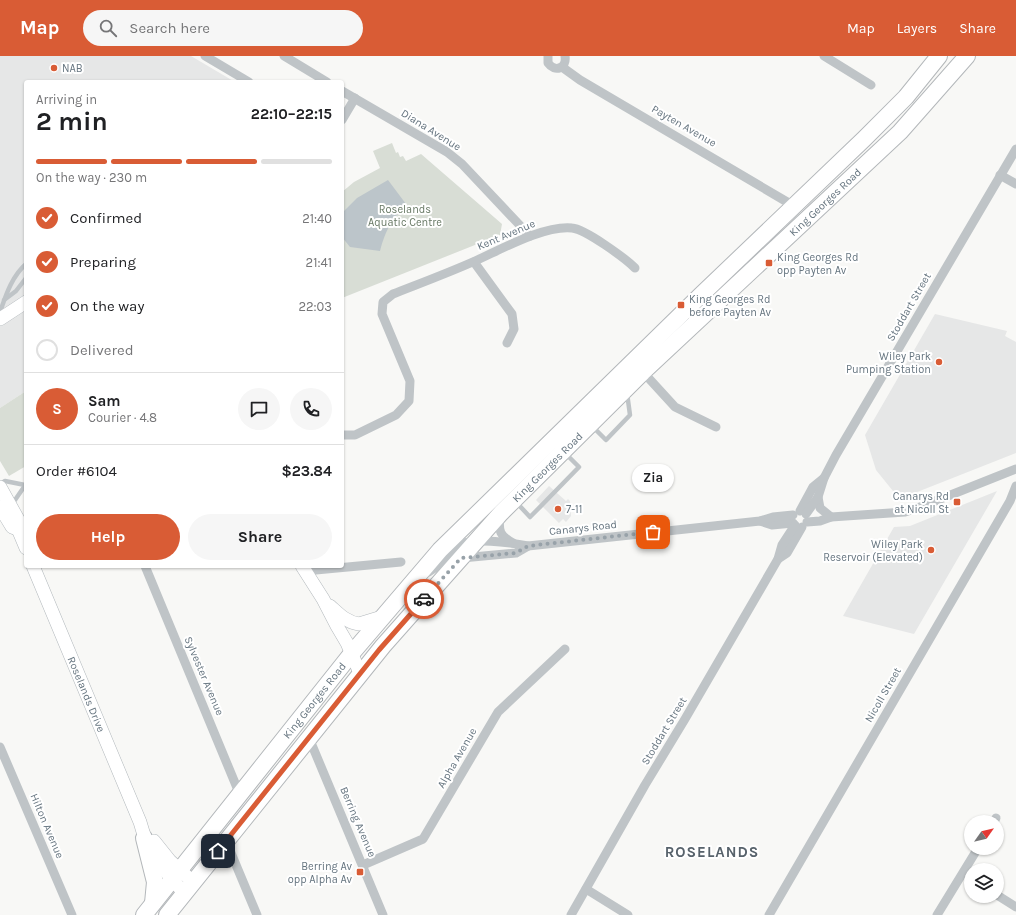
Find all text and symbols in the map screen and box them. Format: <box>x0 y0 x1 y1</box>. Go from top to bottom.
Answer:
search box <box>83 10 363 46</box>
text: Map <box>20 17 59 39</box>
icon: search <box>97 17 119 39</box>
text: Search here <box>129 19 210 37</box>
text: Map <box>847 20 875 37</box>
text: Layers <box>897 20 937 37</box>
text: Share <box>959 20 996 37</box>
place label: NAB <box>62 62 83 75</box>
marker: NAB <box>49 63 59 73</box>
text: Arriving in <box>36 92 97 107</box>
street label: Payten Avenue <box>649 102 719 150</box>
text: 22:10–22:15 <box>251 105 332 123</box>
text: 2 min <box>36 106 108 137</box>
street label: Diana Avenue <box>399 106 464 154</box>
street label: King Georges Road <box>786 165 864 239</box>
text: On the way · 230 m <box>36 170 147 185</box>
park label: Roselands Aquatic Centre <box>368 203 442 229</box>
icon: check <box>36 207 58 229</box>
text: Confirmed <box>70 209 142 227</box>
text: 21:40 <box>302 211 332 226</box>
street label: Kent Avenue <box>475 217 537 253</box>
icon: check <box>36 251 58 273</box>
place label: King Georges Rd opp Payten Av <box>777 251 858 277</box>
text: Preparing <box>70 253 136 271</box>
text: 21:41 <box>306 255 332 270</box>
marker: King Georges Rd opp Payten Av <box>764 258 774 268</box>
street label: Stoddart Street <box>884 270 934 344</box>
place label: King Georges Rd before Payten Av <box>689 293 772 319</box>
icon: check <box>36 295 58 317</box>
text: On the way <box>70 297 144 315</box>
text: 22:03 <box>299 299 332 314</box>
marker: King Georges Rd before Payten Av <box>676 300 686 310</box>
text: Delivered <box>70 341 134 359</box>
place label: Wiley Park Pumping Station <box>846 350 931 376</box>
marker: Wiley Park Pumping Station <box>934 357 944 367</box>
button: chat <box>238 388 280 430</box>
button: phone <box>290 388 332 430</box>
text: Sam <box>88 392 121 410</box>
text: S <box>52 400 62 418</box>
text: Courier · 4.8 <box>88 410 157 425</box>
street label: King Georges Road <box>509 429 585 505</box>
text: Order #6104 <box>36 462 117 480</box>
text: $23.84 <box>281 462 332 480</box>
callout: Zia <box>632 464 674 492</box>
text: Zia <box>643 470 663 485</box>
place label: Canarys Rd at Nicoll St <box>893 490 949 516</box>
marker: Canarys Rd at Nicoll St <box>952 497 962 507</box>
place label: 7-11 <box>566 503 582 516</box>
marker: 7-11 <box>553 504 563 514</box>
button: Help <box>36 514 180 560</box>
button: Share <box>188 514 332 560</box>
pin <box>636 515 670 549</box>
street label: Canarys Road <box>548 518 618 538</box>
icon: bag <box>642 521 664 543</box>
place label: Wiley Park Reservoir (Elevated) <box>823 538 923 564</box>
marker: Wiley Park Reservoir (Elevated) <box>926 545 936 555</box>
courier <box>404 579 444 619</box>
icon: car <box>413 588 435 610</box>
street label: Sylvester Avenue <box>182 635 227 718</box>
street label: Roselands Drive <box>65 655 108 734</box>
street label: King Georges Road <box>280 660 349 741</box>
street label: Nicoll Street <box>862 665 904 725</box>
street label: Stoddart Street <box>639 695 689 767</box>
street label: Alpha Avenue <box>435 725 480 790</box>
street label: Berring Avenue <box>337 785 379 860</box>
street label: Hilton Avenue <box>27 792 67 861</box>
north arrow <box>964 815 1004 855</box>
map controls <box>964 815 1004 903</box>
pin <box>201 834 235 868</box>
icon: home <box>207 840 229 862</box>
district label: ROSELANDS <box>665 843 759 861</box>
place label: Berring Av opp Alpha Av <box>288 860 352 886</box>
button: layers <box>964 863 1004 903</box>
marker: Berring Av opp Alpha Av <box>355 867 365 877</box>

